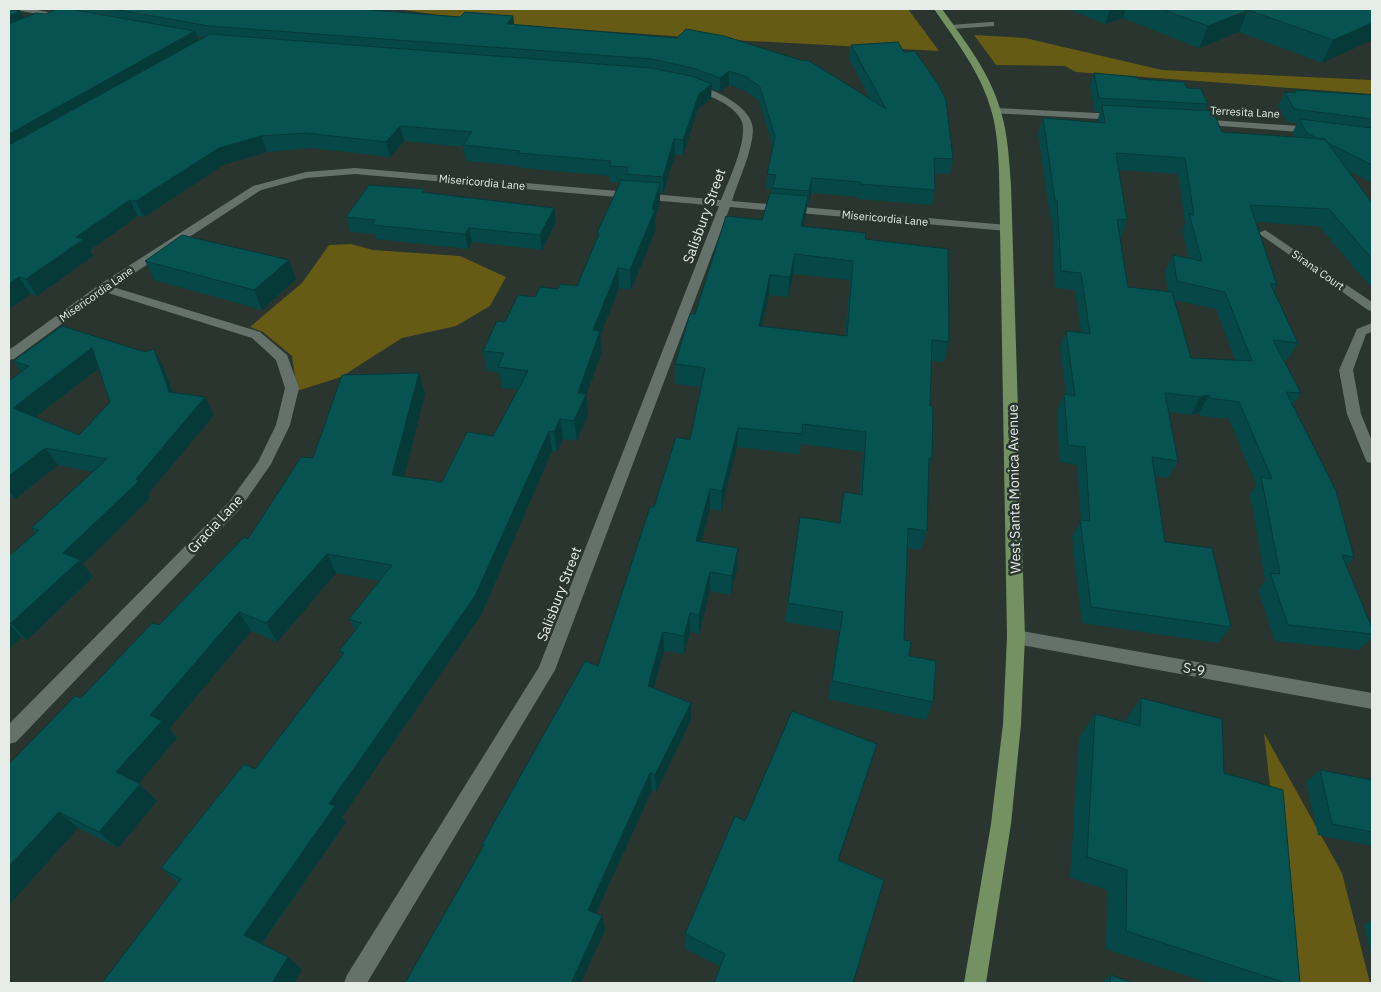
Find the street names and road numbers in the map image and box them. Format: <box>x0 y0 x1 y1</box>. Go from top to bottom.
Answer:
street label: Terresita Lane <box>1210 103 1280 121</box>
street label: Salisbury Street <box>678 166 730 266</box>
street label: Misericordia Lane <box>438 171 526 193</box>
street label: Misericordia Lane <box>841 207 929 229</box>
street label: Sirana Court <box>1289 247 1347 293</box>
street label: Misericordia Lane <box>56 263 136 325</box>
street label: West Santa Monica Avenue <box>1004 404 1024 574</box>
street label: Gracia Lane <box>183 491 247 557</box>
street label: Salisbury Street <box>533 544 585 644</box>
street label: S-9 <box>1181 658 1207 680</box>

